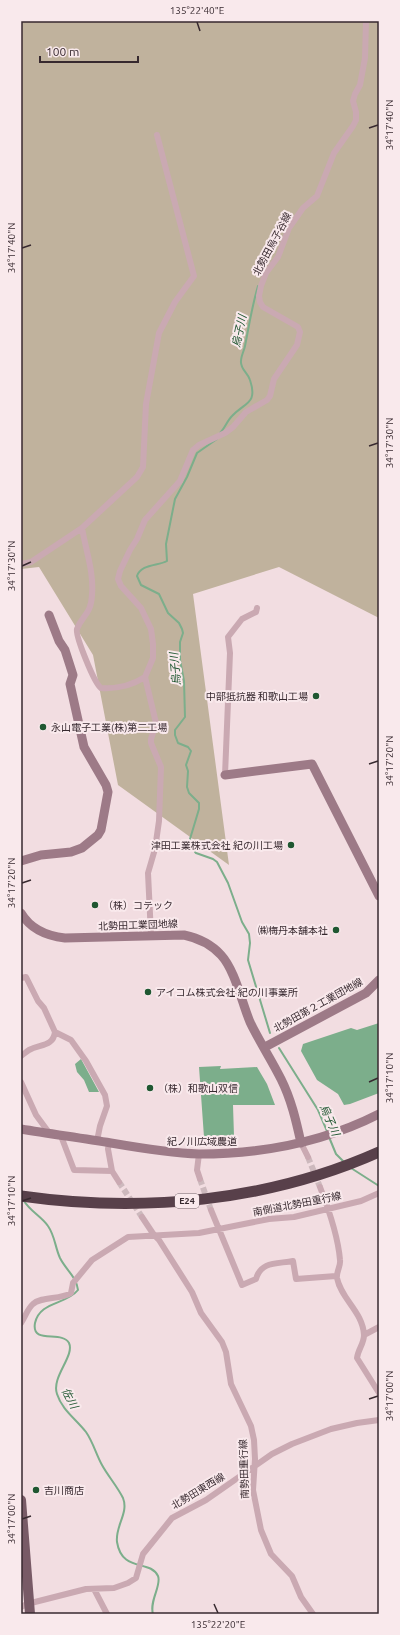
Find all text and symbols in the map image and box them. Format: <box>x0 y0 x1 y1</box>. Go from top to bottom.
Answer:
text: 135°22'40"E <box>170 5 225 16</box>
scale bar <box>40 38 138 64</box>
text: 100 m <box>46 45 79 58</box>
text: 34°17'40"N <box>384 100 395 150</box>
street label: 北勢田烏子谷線 <box>251 211 293 277</box>
text: 34°17'40"N <box>6 223 17 273</box>
water label: 烏子川 <box>230 313 249 348</box>
text: 34°17'30"N <box>384 418 395 468</box>
text: 34°17'30"N <box>6 541 17 591</box>
water label: 烏子川 <box>167 651 182 686</box>
place label: 中部抵抗器 和歌山工場 <box>206 691 308 702</box>
marker: 中部抵抗器 和歌山工場 <box>311 691 321 701</box>
marker: 永山電子工業(株)第二工場 <box>38 722 48 732</box>
place label: 永山電子工業(株)第二工場 <box>51 722 167 733</box>
text: 34°17'20"N <box>384 736 395 786</box>
place label: 津田工業株式会社 紀の川工場 <box>151 840 283 851</box>
marker: 津田工業株式会社 紀の川工場 <box>286 840 296 850</box>
text: 34°17'20"N <box>6 858 17 908</box>
marker: （株）コテック <box>90 900 100 910</box>
place label: （株）コテック <box>103 900 173 911</box>
street label: 北勢田工業団地線 <box>98 918 178 932</box>
place label: ㈱梅丹本舗本社 <box>258 925 328 936</box>
marker: ㈱梅丹本舗本社 <box>331 925 341 935</box>
street label: 北勢田第２工業団地線 <box>272 976 364 1034</box>
marker: アイコム株式会社 紀の川事業所 <box>143 987 153 997</box>
place label: アイコム株式会社 紀の川事業所 <box>156 987 298 998</box>
text: 34°17'10"N <box>384 1053 395 1103</box>
marker: （株）和歌山双信 <box>145 1083 155 1093</box>
place label: （株）和歌山双信 <box>158 1083 238 1094</box>
water label: 烏子川 <box>318 1102 343 1138</box>
street label: 紀ノ川広域農道 <box>167 1136 237 1147</box>
text: 34°17'10"N <box>6 1176 17 1226</box>
street label: 南側道北勢田重行線 <box>252 1190 342 1218</box>
road number: E24 <box>175 1194 199 1208</box>
text: 34°17'00"N <box>384 1371 395 1421</box>
water label: 佐川 <box>60 1385 81 1411</box>
street label: 南勢田重行線 <box>237 1439 251 1499</box>
street label: 北勢田東西線 <box>169 1471 227 1511</box>
marker: 吉川商店 <box>31 1485 41 1495</box>
place label: 吉川商店 <box>44 1485 84 1496</box>
text: 34°17'00"N <box>6 1494 17 1544</box>
text: 135°22'20"E <box>191 1619 246 1630</box>

